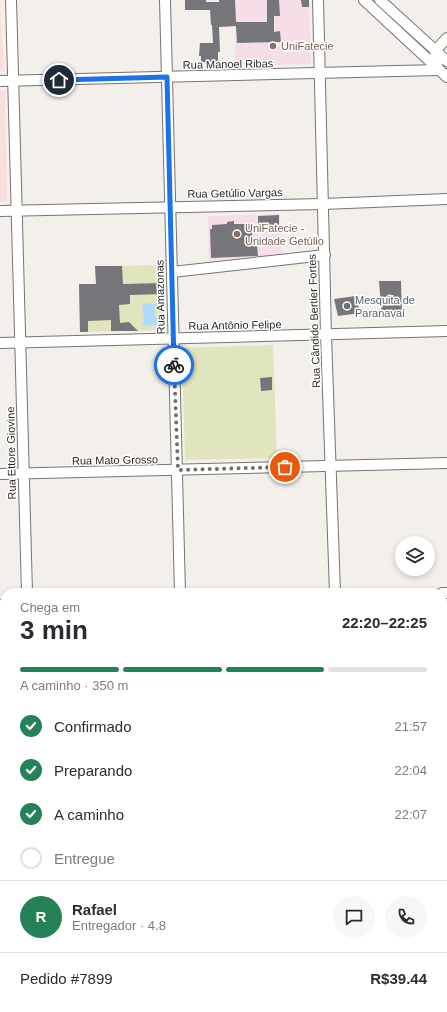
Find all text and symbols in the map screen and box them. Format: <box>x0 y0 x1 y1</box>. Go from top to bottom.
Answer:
place label: UniFatecie <box>281 40 334 52</box>
marker: UniFatecie <box>268 41 278 51</box>
street label: Rua Manoel Ribas <box>183 57 274 71</box>
pin <box>42 63 76 97</box>
icon: home <box>48 69 70 91</box>
street label: Rua Getúlio Vargas <box>187 186 283 200</box>
place label: UniFatecie - Unidade Getúlio <box>245 222 324 247</box>
marker: UniFatecie - Unidade Getúlio <box>232 229 242 239</box>
street label: Rua Cândido Bertier Fortes <box>306 253 322 388</box>
street label: Rua Amazonas <box>153 259 167 334</box>
place label: Mesquita de Paranavaí <box>355 294 415 319</box>
marker: Mesquita de Paranavaí <box>342 301 352 311</box>
street label: Rua Antônio Felipe <box>188 318 282 332</box>
courier <box>154 345 194 385</box>
icon: bike <box>163 354 185 376</box>
street label: Rua Ettore Giovine <box>4 406 18 500</box>
pin <box>268 450 302 484</box>
street label: Rua Mato Grosso <box>72 453 158 467</box>
icon: bag <box>274 456 296 478</box>
map controls <box>395 536 435 576</box>
button: layers <box>395 536 435 576</box>
text: Chega em <box>20 600 80 615</box>
text: 22:20–22:25 <box>342 614 427 631</box>
text: 3 min <box>20 615 88 645</box>
text: A caminho · 350 m <box>20 678 128 693</box>
icon: check <box>20 715 42 737</box>
text: Confirmado <box>54 718 132 735</box>
text: 21:57 <box>394 719 427 734</box>
icon: check <box>20 759 42 781</box>
text: Preparando <box>54 762 132 779</box>
text: 22:04 <box>394 763 427 778</box>
icon: check <box>20 803 42 825</box>
text: A caminho <box>54 806 124 823</box>
text: 22:07 <box>394 807 427 822</box>
text: Entregue <box>54 850 115 867</box>
button: chat <box>333 896 375 938</box>
button: phone <box>385 896 427 938</box>
text: Rafael <box>72 901 117 918</box>
text: R <box>36 908 46 925</box>
text: Entregador · 4.8 <box>72 918 166 933</box>
text: Pedido #7899 <box>20 970 113 987</box>
text: R$39.44 <box>370 970 427 987</box>

